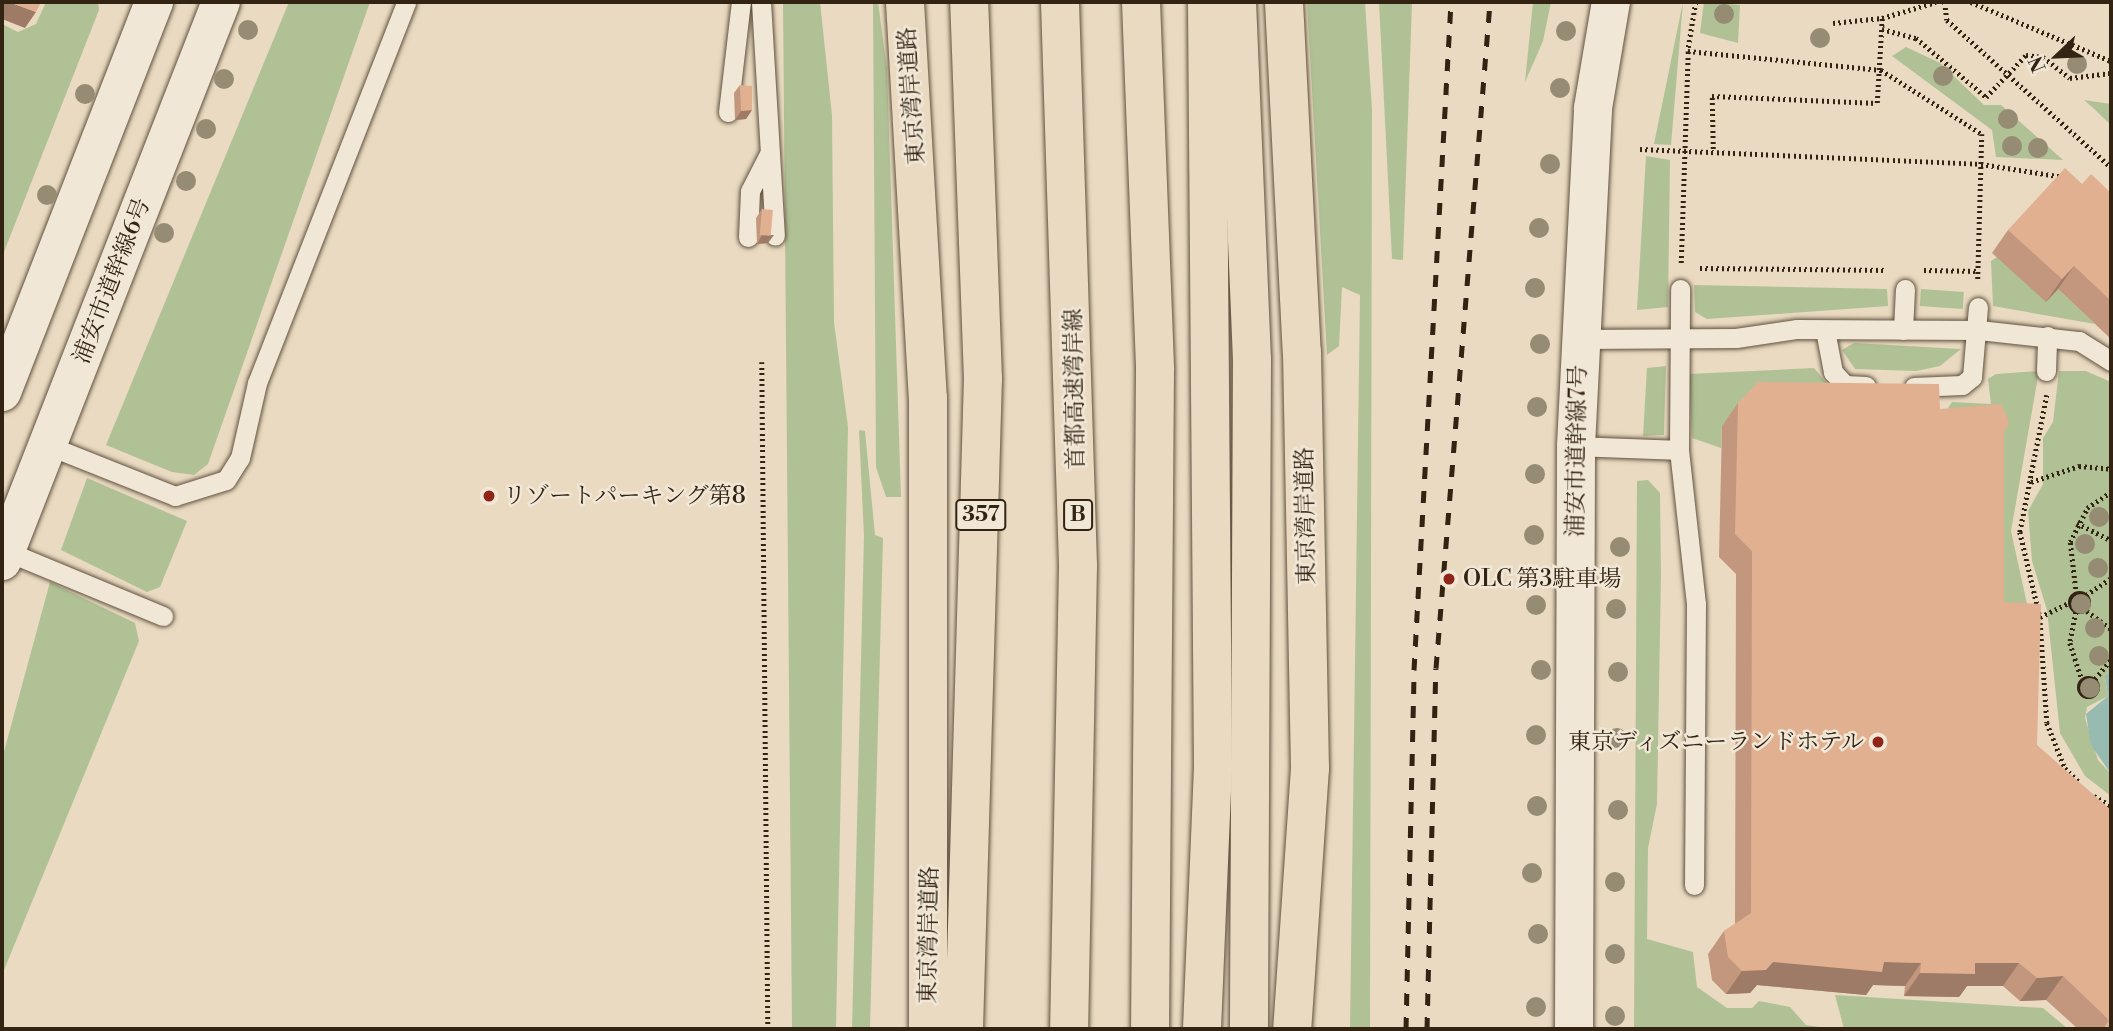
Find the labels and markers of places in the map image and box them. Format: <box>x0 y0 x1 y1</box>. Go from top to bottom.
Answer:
place label: リゾートパーキング第8 <box>503 482 747 510</box>
marker: リゾートパーキング第8 <box>481 488 497 504</box>
place label: OLC 第3駐車場 <box>1463 565 1621 593</box>
marker: OLC 第3駐車場 <box>1441 571 1457 587</box>
place label: 東京ディズニーランドホテル <box>1565 728 1864 756</box>
marker: 東京ディズニーランドホテル <box>1870 734 1886 750</box>

